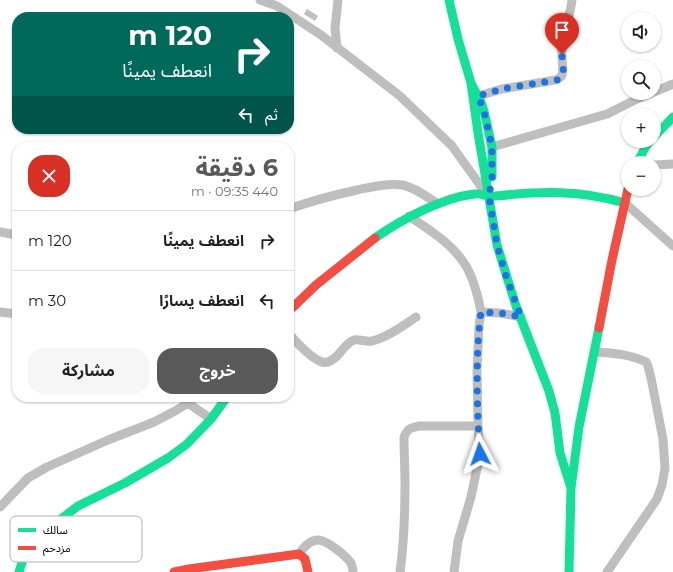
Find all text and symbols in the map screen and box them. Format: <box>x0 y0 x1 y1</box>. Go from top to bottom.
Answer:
map controls <box>621 12 661 196</box>
button: sound <box>621 12 661 52</box>
pin <box>545 13 579 54</box>
text: 120 m <box>128 18 212 52</box>
icon: arrive <box>551 19 573 41</box>
icon: right <box>226 28 278 80</box>
text: انعطف يمينًا <box>122 60 212 82</box>
button: search <box>621 60 661 100</box>
icon: left <box>235 104 257 126</box>
text: ثم <box>265 105 278 124</box>
button: + <box>621 108 661 148</box>
text: 6 دقيقة <box>196 153 278 182</box>
button: close <box>28 155 70 197</box>
button: − <box>621 156 661 196</box>
text: 440 m · 09:35 <box>191 183 278 199</box>
icon: right <box>256 230 278 252</box>
text: 120 m <box>28 231 72 250</box>
text: انعطف يمينًا <box>163 231 244 250</box>
icon: left <box>256 290 278 312</box>
text: 30 m <box>28 291 66 310</box>
text: انعطف يسارًا <box>159 291 244 310</box>
button: مشاركة <box>28 348 149 394</box>
button: خروج <box>157 348 278 394</box>
position arrow <box>459 433 501 475</box>
legend <box>10 516 142 562</box>
text: سالك <box>43 523 68 537</box>
text: مزدحم <box>43 541 71 557</box>

